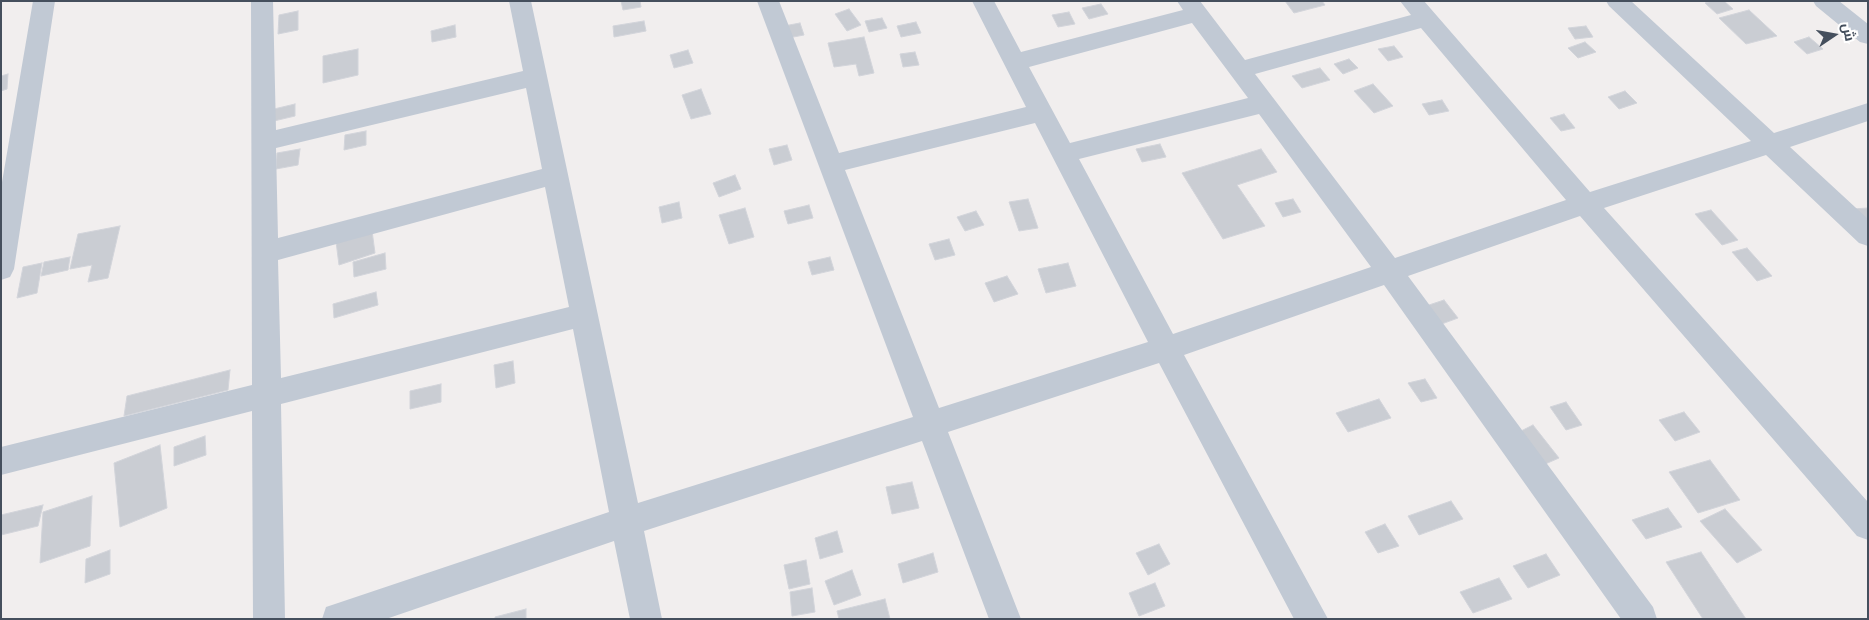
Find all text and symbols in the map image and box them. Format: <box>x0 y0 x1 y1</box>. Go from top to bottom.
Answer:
north arrow <box>1809 10 1859 60</box>
text: ش <box>1839 21 1859 42</box>

